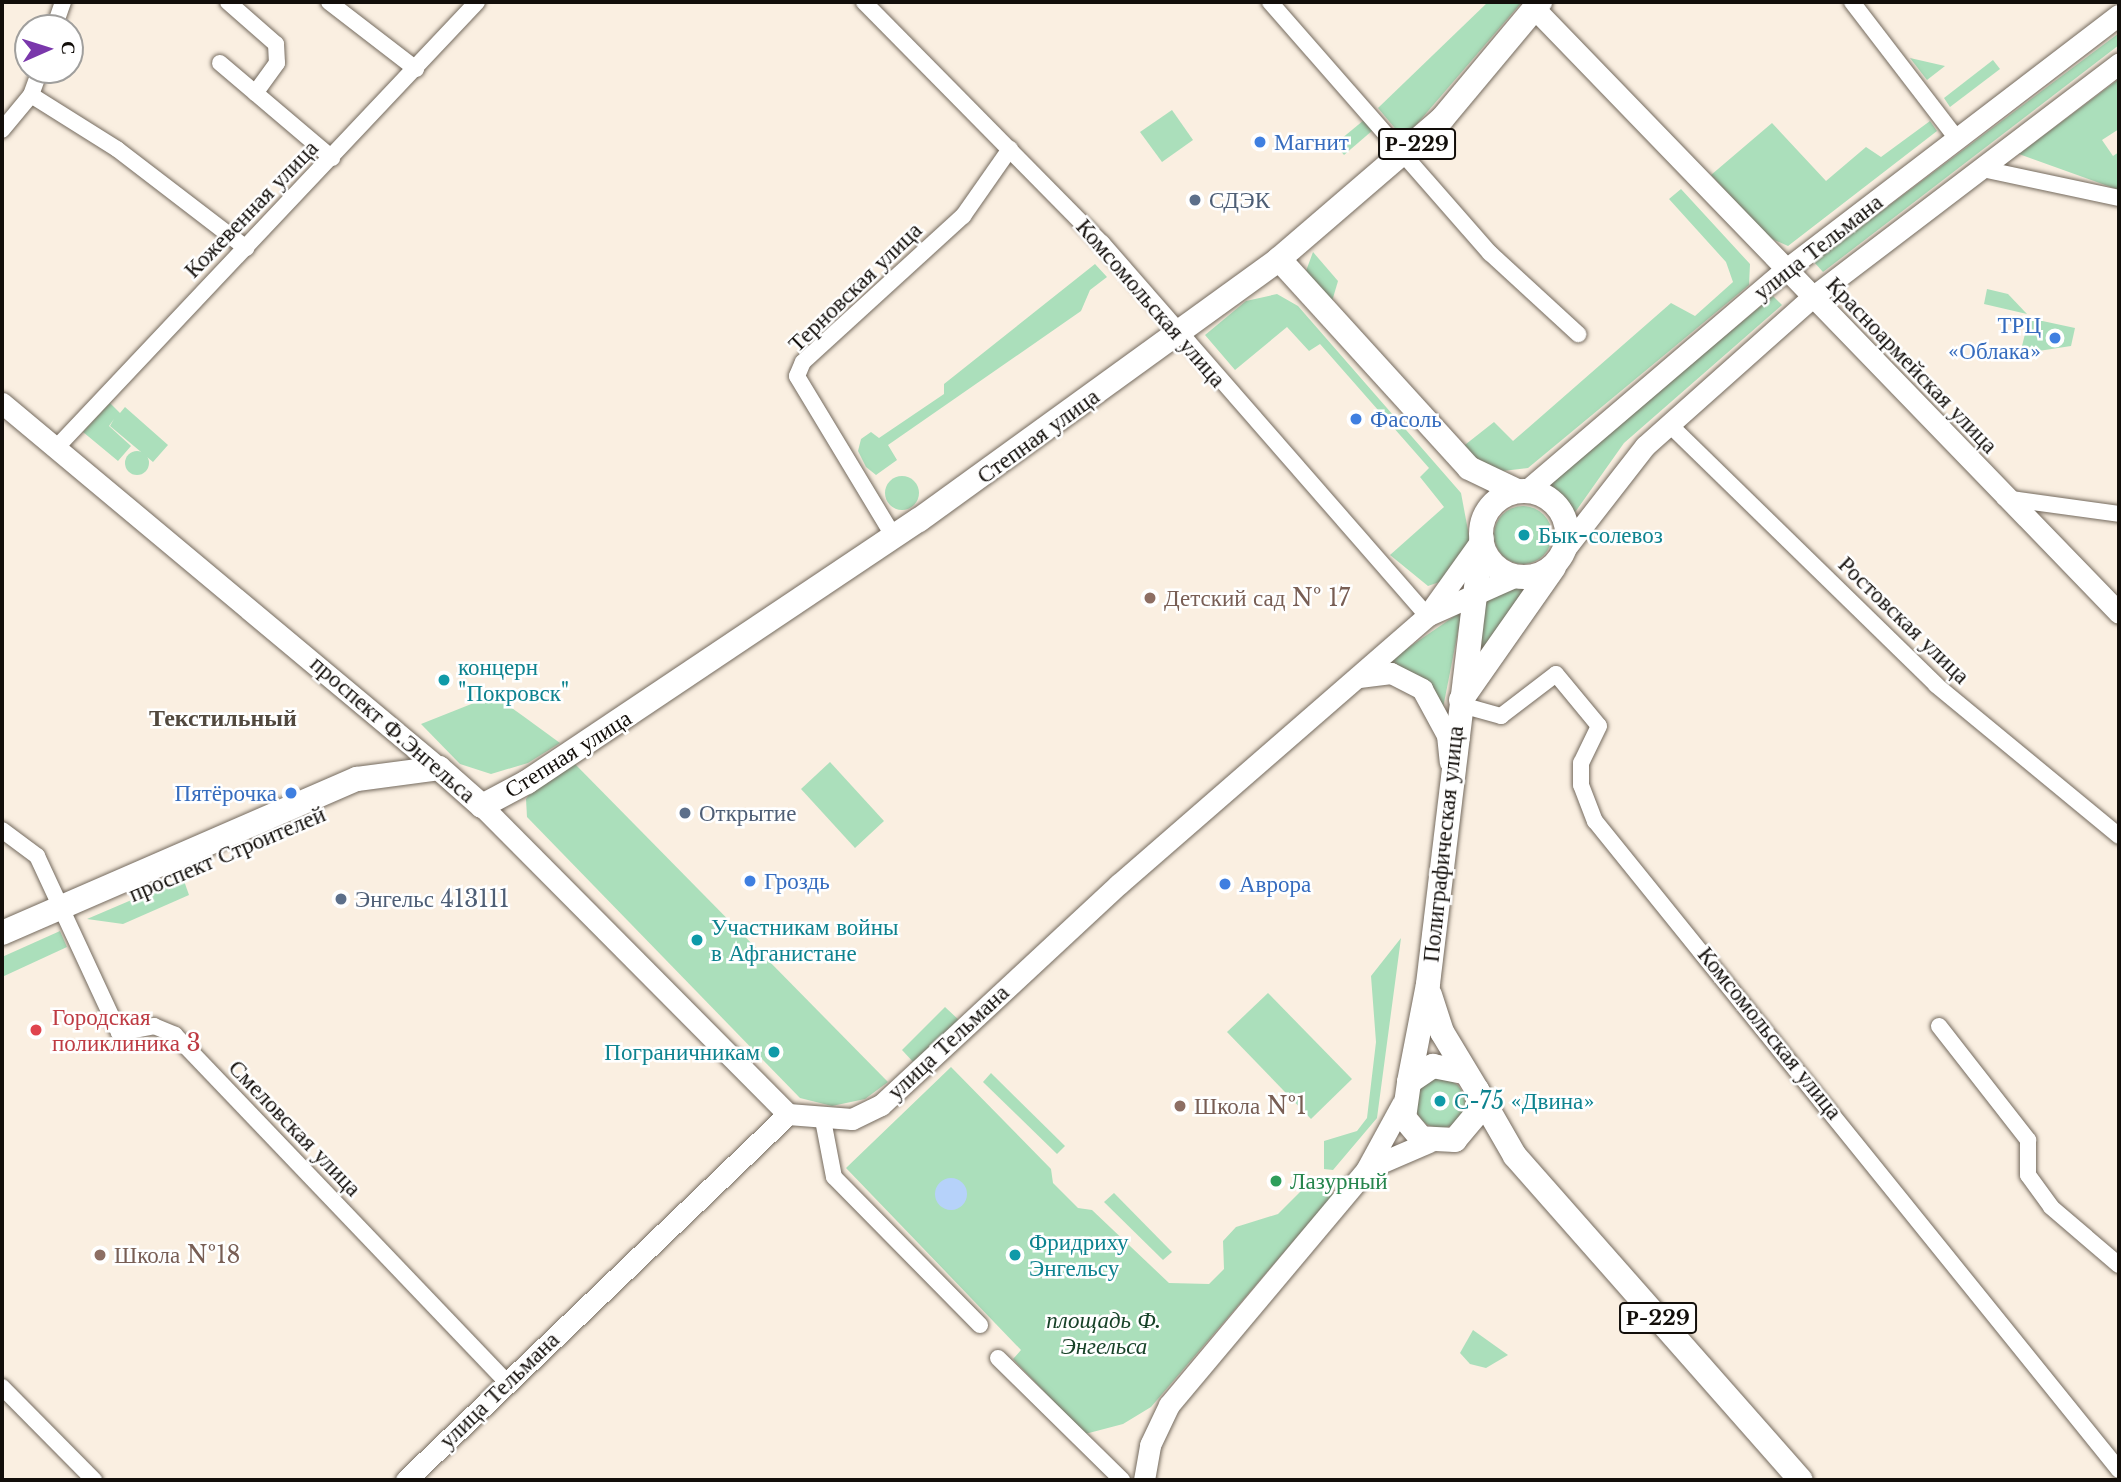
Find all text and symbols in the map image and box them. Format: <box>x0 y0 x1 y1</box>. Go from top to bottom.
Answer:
north arrow <box>14 14 84 84</box>
text: С <box>57 41 80 55</box>
road number: Р-229 <box>1377 127 1457 162</box>
place label: Магнит <box>1274 128 1349 156</box>
street label: Кожевенная улица <box>178 134 324 284</box>
marker: Магнит <box>1252 134 1268 150</box>
place label: СДЭК <box>1209 186 1270 214</box>
street label: улица Тельмана <box>1748 188 1888 306</box>
marker: СДЭК <box>1187 192 1203 208</box>
street label: Комсомольская улица <box>1070 213 1232 393</box>
street label: Терновская улица <box>783 216 927 358</box>
street label: Красноармейская улица <box>1821 271 2003 459</box>
place label: ТРЦ «Облака» <box>1948 311 2041 365</box>
marker: ТРЦ «Облака» <box>2047 330 2063 346</box>
street label: Степная улица <box>972 382 1104 490</box>
place label: Фасоль <box>1370 405 1442 433</box>
marker: Фасоль <box>1348 411 1364 427</box>
place label: Бык-солевоз <box>1538 521 1663 549</box>
marker: Бык-солевоз <box>1516 527 1532 543</box>
street label: Ростовская улица <box>1833 550 1975 690</box>
place label: Детский сад № 17 <box>1164 584 1350 612</box>
marker: Детский сад № 17 <box>1142 590 1158 606</box>
street label: проспект Ф.Энгельса <box>305 650 481 808</box>
place label: концерн "Покровск" <box>458 653 569 707</box>
marker: концерн "Покровск" <box>436 672 452 688</box>
district label: Текстильный <box>149 704 297 732</box>
street label: Степная улица <box>500 704 636 804</box>
street label: Полиграфическая улица <box>1417 724 1469 964</box>
place label: Пятёрочка <box>175 779 277 807</box>
marker: Пятёрочка <box>283 785 299 801</box>
place label: Открытие <box>699 799 796 827</box>
street label: проспект Строителей <box>124 800 330 908</box>
marker: Открытие <box>677 805 693 821</box>
place label: Гроздь <box>764 867 830 895</box>
place label: Аврора <box>1239 870 1311 898</box>
marker: Гроздь <box>742 873 758 889</box>
marker: Аврора <box>1217 876 1233 892</box>
place label: Энгельс 413111 <box>355 885 509 913</box>
marker: Энгельс 413111 <box>333 891 349 907</box>
place label: Участникам войны в Афганистане <box>711 913 898 967</box>
marker: Участникам войны в Афганистане <box>689 932 705 948</box>
street label: Комсомольская улица <box>1692 941 1848 1125</box>
street label: улица Тельмана <box>882 979 1014 1105</box>
place label: Городская поликлиника 3 <box>52 1003 201 1057</box>
marker: Городская поликлиника 3 <box>26 1020 46 1040</box>
place label: Пограничникам <box>604 1038 760 1066</box>
marker: Пограничникам <box>766 1044 782 1060</box>
street label: Смеловская улица <box>223 1054 367 1202</box>
place label: С-75 «Двина» <box>1454 1087 1594 1115</box>
place label: Школа №1 <box>1194 1092 1307 1120</box>
marker: С-75 «Двина» <box>1432 1093 1448 1109</box>
marker: Школа №1 <box>1172 1098 1188 1114</box>
place label: Лазурный <box>1290 1167 1387 1195</box>
marker: Лазурный <box>1268 1173 1284 1189</box>
place label: Фридриху Энгельсу <box>1029 1228 1129 1282</box>
place label: Школа №18 <box>114 1241 240 1269</box>
marker: Школа №18 <box>92 1247 108 1263</box>
marker: Фридриху Энгельсу <box>1007 1247 1023 1263</box>
road number: Р-229 <box>1618 1300 1698 1336</box>
park label: площадь Ф. Энгельса <box>1046 1306 1162 1360</box>
street label: улица Тельмана <box>433 1326 565 1454</box>

